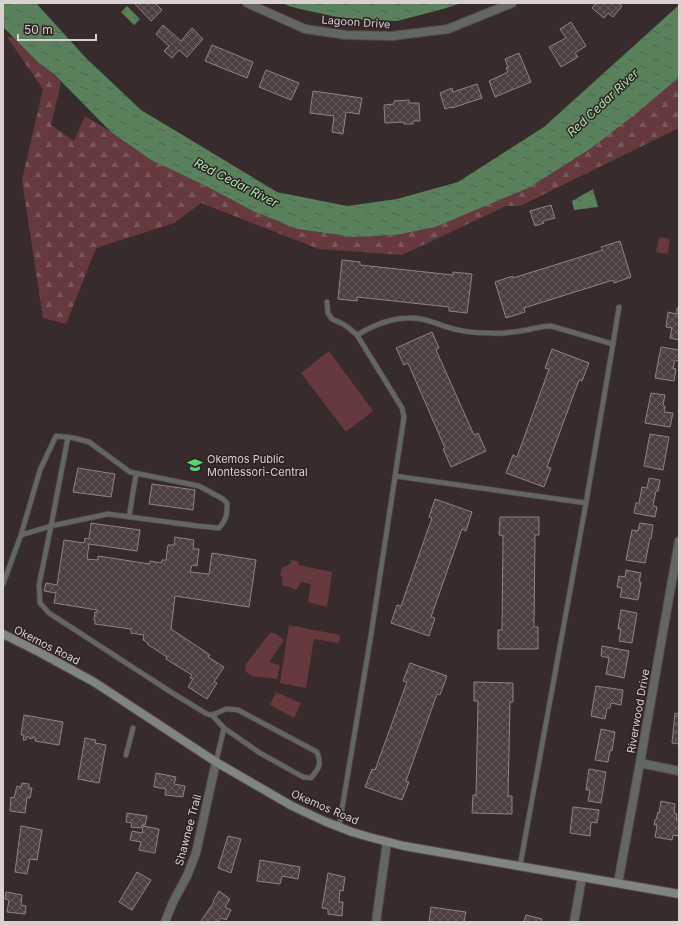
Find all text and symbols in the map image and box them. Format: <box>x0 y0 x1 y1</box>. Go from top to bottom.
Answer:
street label: Lagoon Drive <box>321 13 391 31</box>
scale bar <box>18 16 96 42</box>
text: 50 m <box>24 22 53 37</box>
water label: Red Cedar River <box>564 65 642 140</box>
water label: Red Cedar River <box>192 155 281 210</box>
place label: Okemos Public Montessori-Central <box>207 452 308 479</box>
school or university icon: Okemos Public Montessori-Central <box>186 456 204 474</box>
street label: Okemos Road <box>12 622 82 668</box>
street label: Riverwood Drive <box>624 668 652 754</box>
street label: Okemos Road <box>289 786 361 828</box>
street label: Shawnee Trail <box>172 793 204 867</box>

